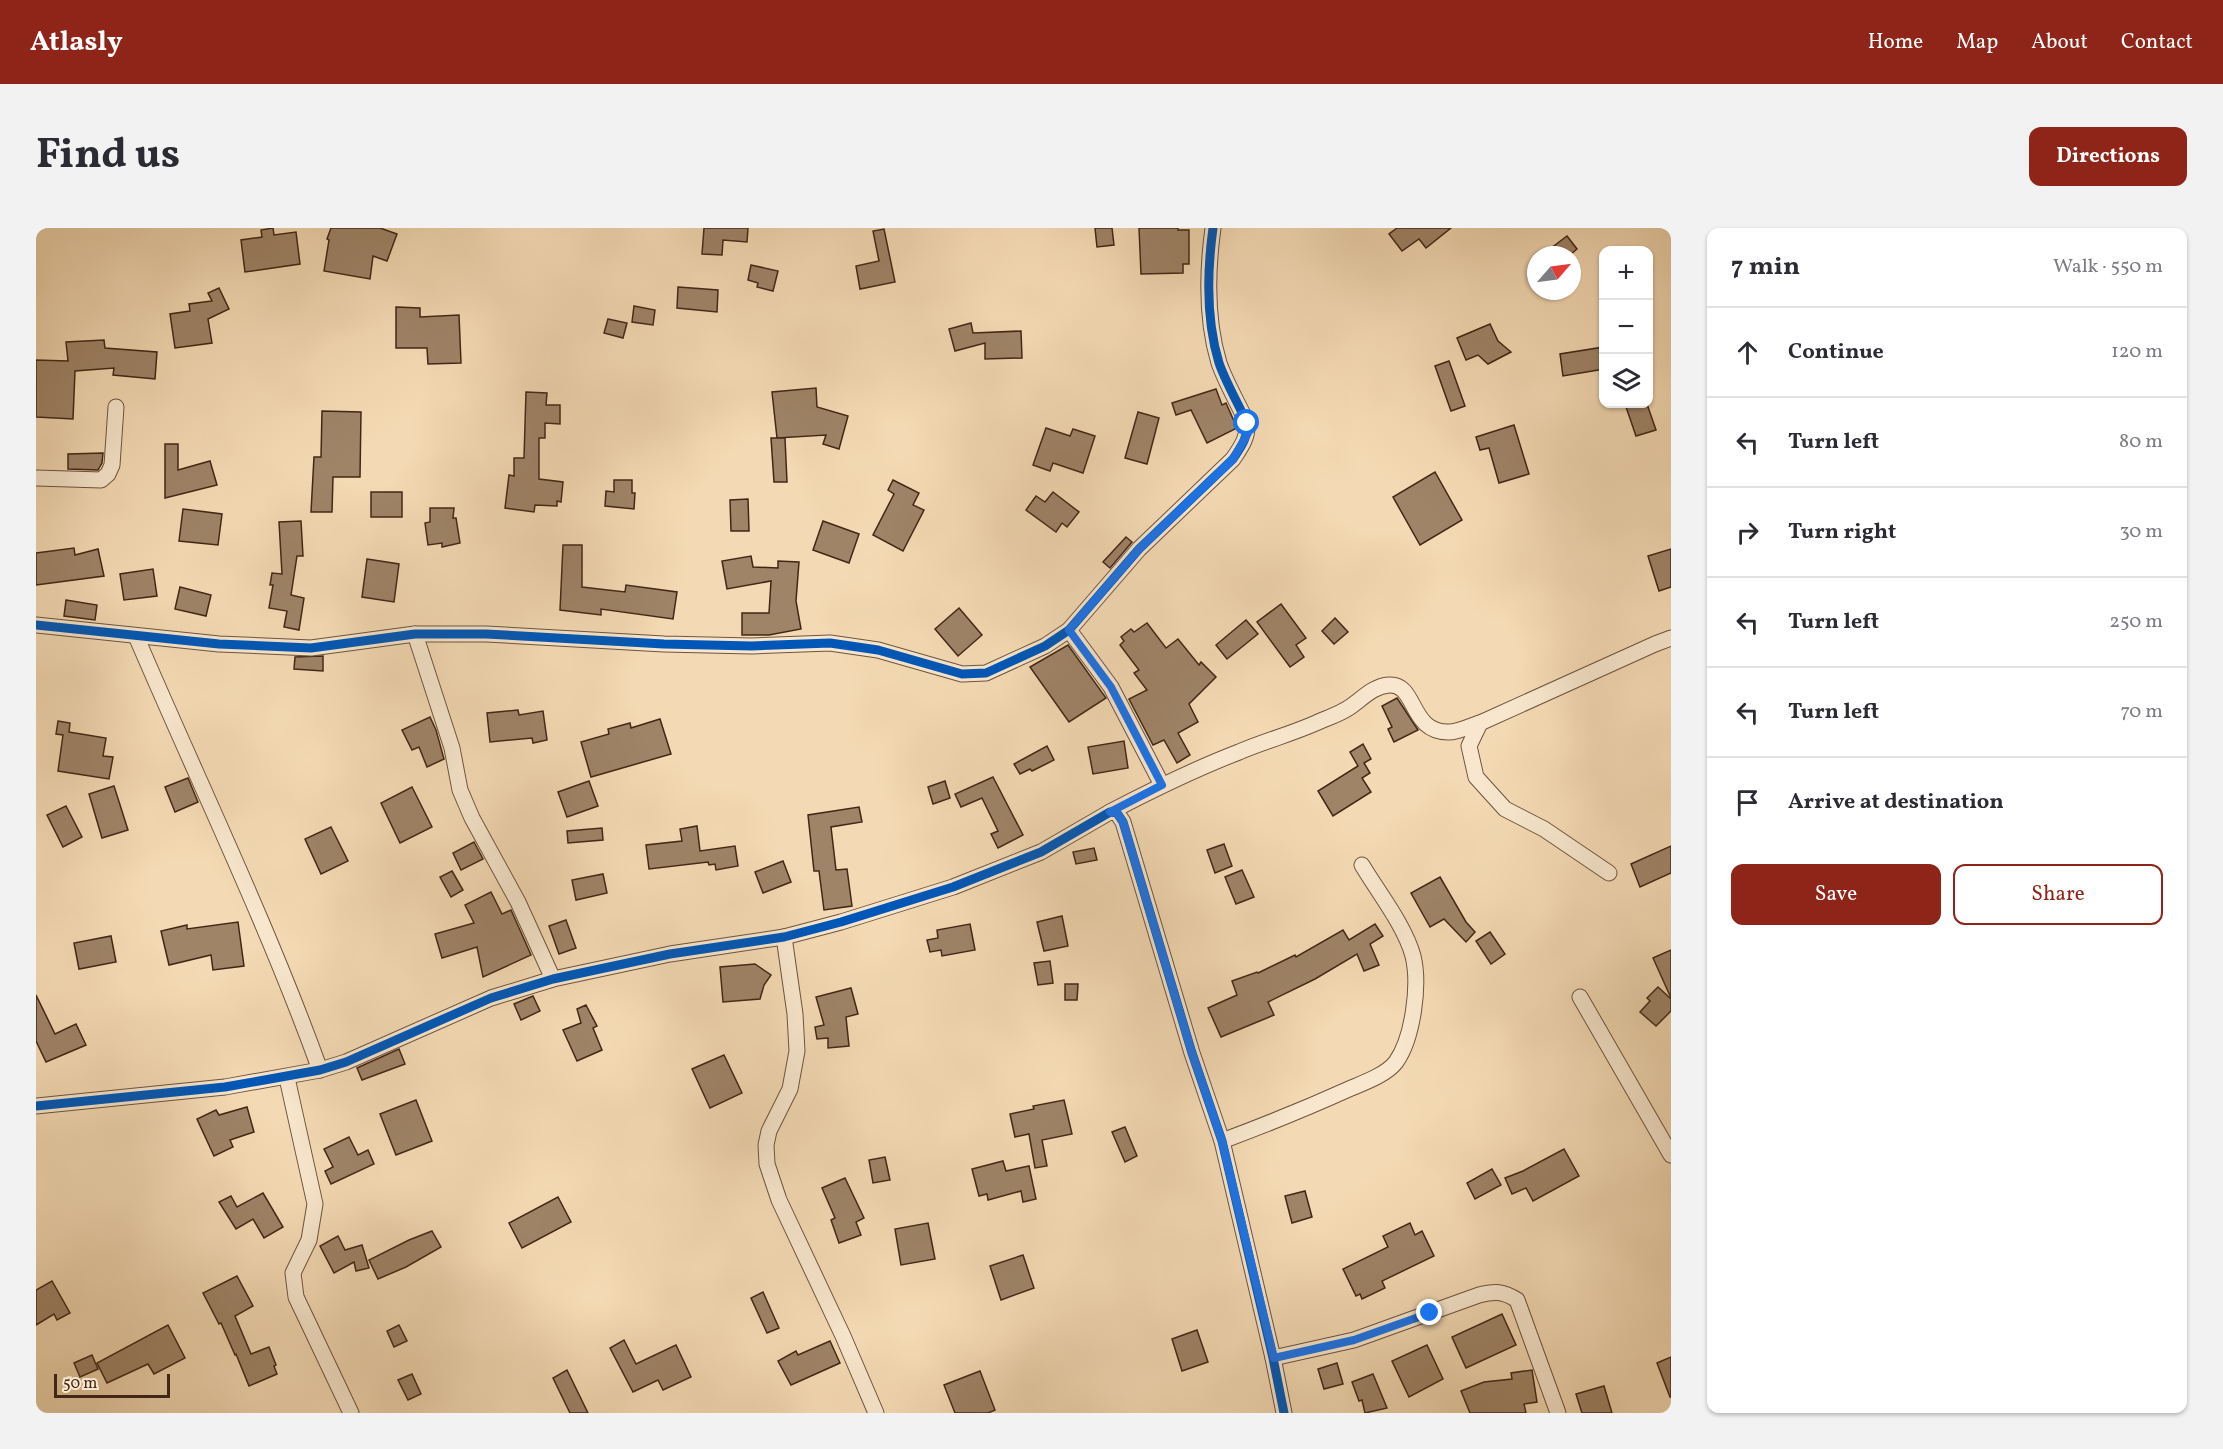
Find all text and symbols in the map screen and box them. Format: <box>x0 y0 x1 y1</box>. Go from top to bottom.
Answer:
text: Atlasly <box>30 23 123 62</box>
text: Home <box>1868 28 1923 57</box>
text: Map <box>1956 28 1998 57</box>
text: About <box>2031 28 2088 57</box>
text: Contact <box>2121 28 2193 57</box>
text: Find us <box>36 127 180 186</box>
button: Directions <box>2029 127 2187 186</box>
north arrow <box>1527 246 1581 300</box>
map controls <box>1599 246 1653 408</box>
button: + <box>1599 246 1653 300</box>
text: 7 min <box>1731 249 1800 285</box>
text: Walk · 550 m <box>2053 253 2163 281</box>
button: − <box>1599 300 1653 354</box>
icon: ahead <box>1731 336 1764 369</box>
text: Continue <box>1788 337 1884 368</box>
text: 120 m <box>2111 338 2163 366</box>
button: layers <box>1599 354 1653 408</box>
route start <box>1233 409 1259 435</box>
icon: left <box>1731 426 1764 459</box>
text: Turn left <box>1788 427 1879 458</box>
text: 80 m <box>2119 428 2163 456</box>
icon: right <box>1731 516 1764 549</box>
text: Turn right <box>1788 517 1896 548</box>
text: 30 m <box>2119 518 2163 546</box>
icon: left <box>1731 606 1764 639</box>
text: Turn left <box>1788 607 1879 638</box>
text: 250 m <box>2109 608 2163 636</box>
icon: left <box>1731 696 1764 729</box>
text: Turn left <box>1788 697 1879 728</box>
text: 70 m <box>2120 698 2163 726</box>
icon: arrive <box>1731 786 1764 819</box>
text: Arrive at destination <box>1788 787 2004 818</box>
button: Save <box>1731 864 1941 925</box>
button: Share <box>1953 864 2163 925</box>
route end <box>1416 1299 1442 1325</box>
scale bar <box>54 1371 170 1398</box>
text: 50 m <box>63 1373 97 1395</box>

